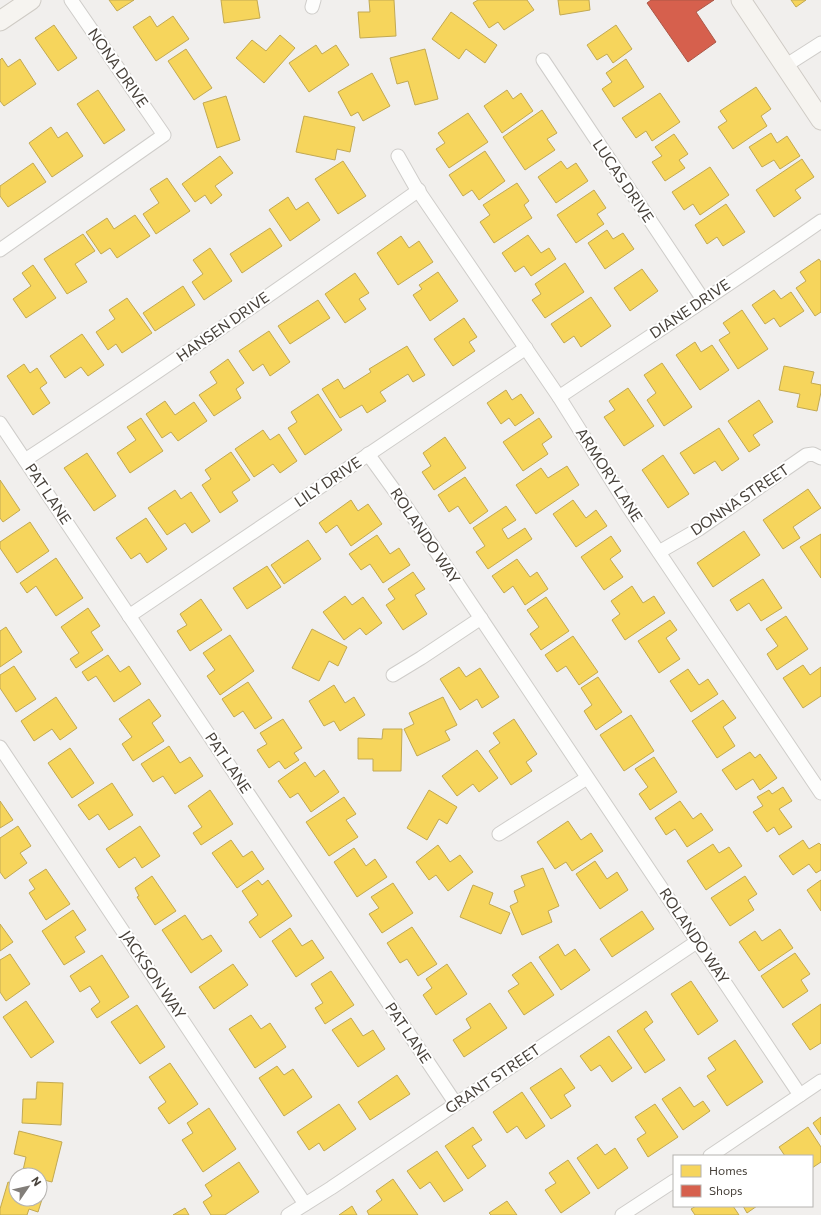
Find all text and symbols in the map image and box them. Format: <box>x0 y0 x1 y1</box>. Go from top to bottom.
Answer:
street label: NONA DRIVE <box>85 24 153 111</box>
street label: LUCAS DRIVE <box>589 136 658 225</box>
street label: DIANE DRIVE <box>646 275 733 342</box>
street label: HANSEN DRIVE <box>173 287 272 365</box>
street label: ARMORY LANE <box>573 424 647 525</box>
street label: LILY DRIVE <box>291 452 364 510</box>
street label: DONNA STREET <box>687 459 792 539</box>
street label: PAT LANE <box>22 460 76 527</box>
street label: ROLANDO WAY <box>387 484 465 587</box>
street label: PAT LANE <box>202 729 256 796</box>
street label: ROLANDO WAY <box>656 884 734 987</box>
street label: JACKSON WAY <box>118 927 190 1022</box>
street label: PAT LANE <box>382 999 436 1066</box>
street label: GRANT STREET <box>441 1039 544 1117</box>
legend <box>673 1155 813 1207</box>
text: Homes <box>709 1163 747 1177</box>
north arrow <box>8 1167 48 1207</box>
text: N <box>29 1174 44 1188</box>
text: Shops <box>709 1183 743 1197</box>

